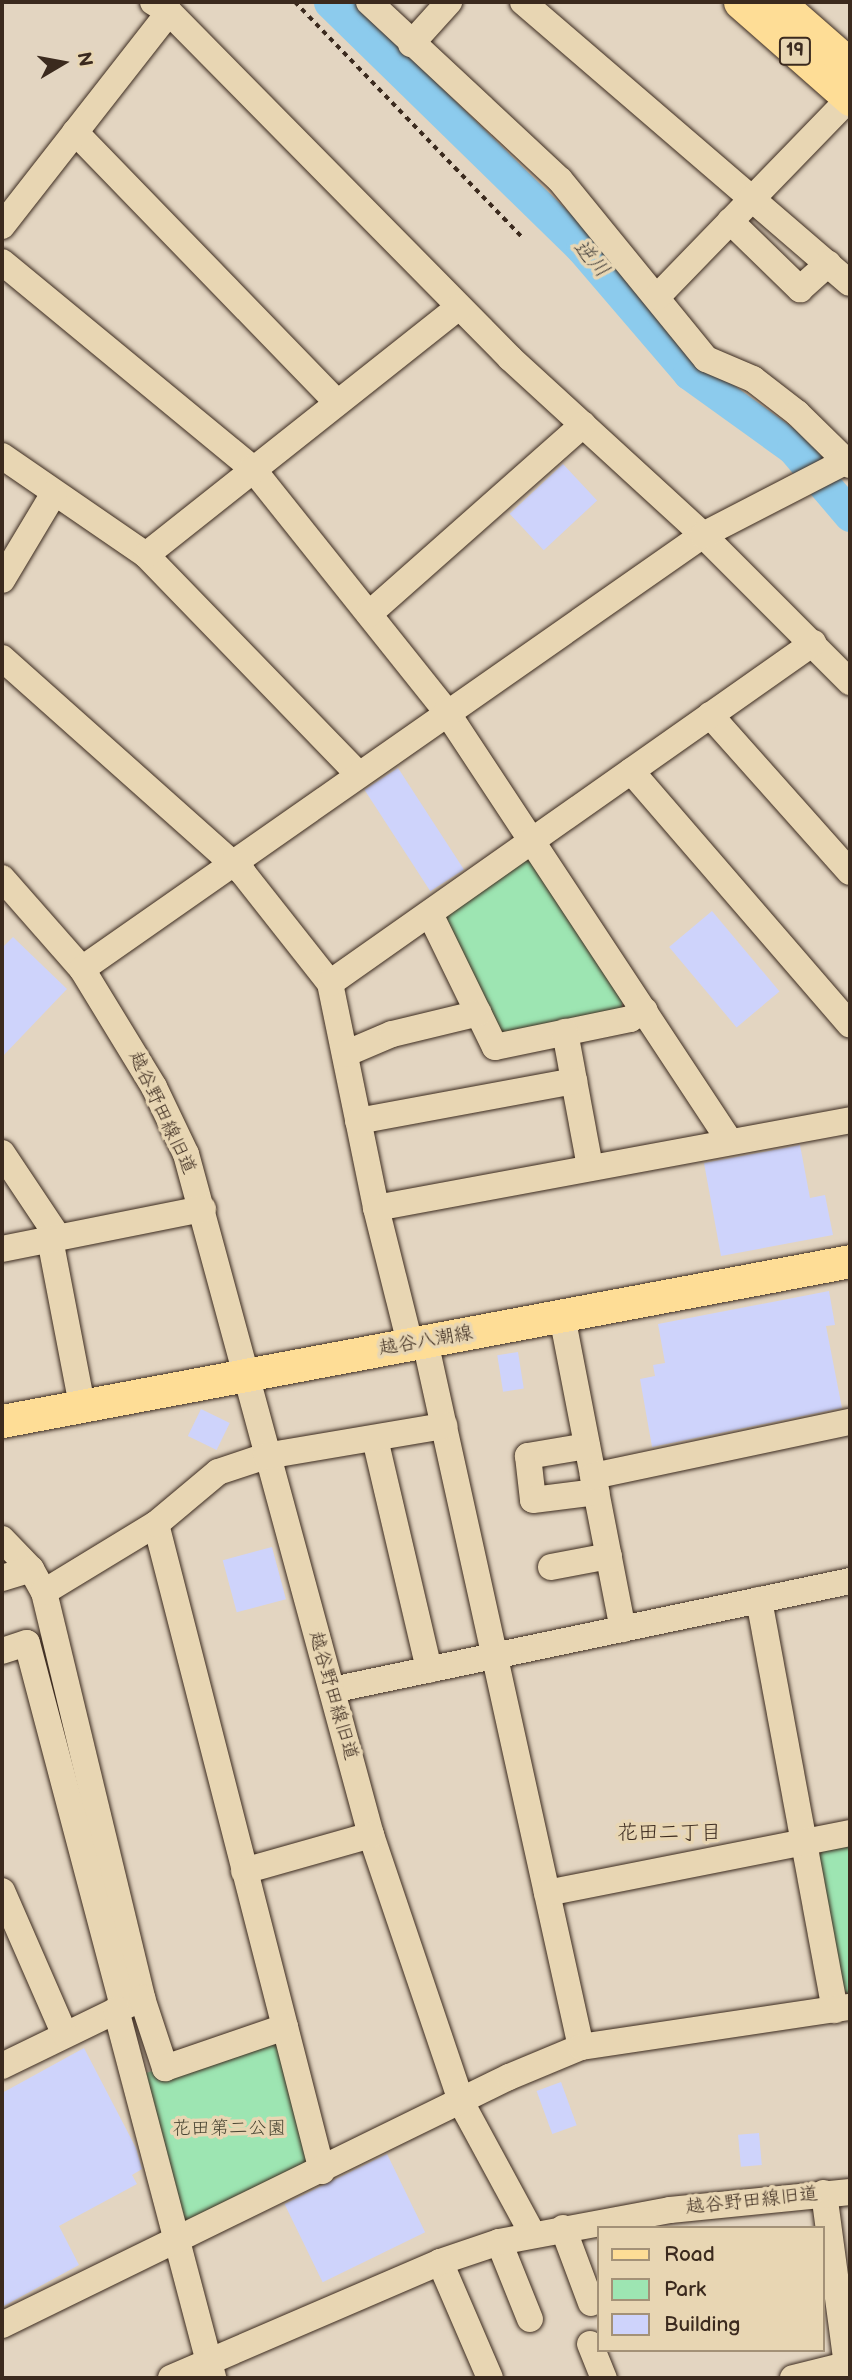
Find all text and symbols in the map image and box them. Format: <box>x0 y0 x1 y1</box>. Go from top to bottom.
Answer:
north arrow <box>28 28 98 98</box>
road number: 19 <box>778 36 812 66</box>
text: N <box>72 50 97 68</box>
water label: 逆川 <box>568 235 614 283</box>
street label: 越谷野田線旧道 <box>124 1048 200 1178</box>
street label: 越谷八潮線 <box>377 1322 475 1360</box>
street label: 越谷野田線旧道 <box>304 1629 362 1763</box>
district label: 花田二丁目 <box>617 1820 721 1846</box>
park label: 花田第二公園 <box>172 2118 286 2140</box>
street label: 越谷野田線旧道 <box>685 2183 819 2219</box>
legend <box>596 2226 824 2352</box>
text: Road <box>664 2242 715 2267</box>
text: Park <box>664 2277 706 2302</box>
text: Building <box>664 2312 740 2337</box>

